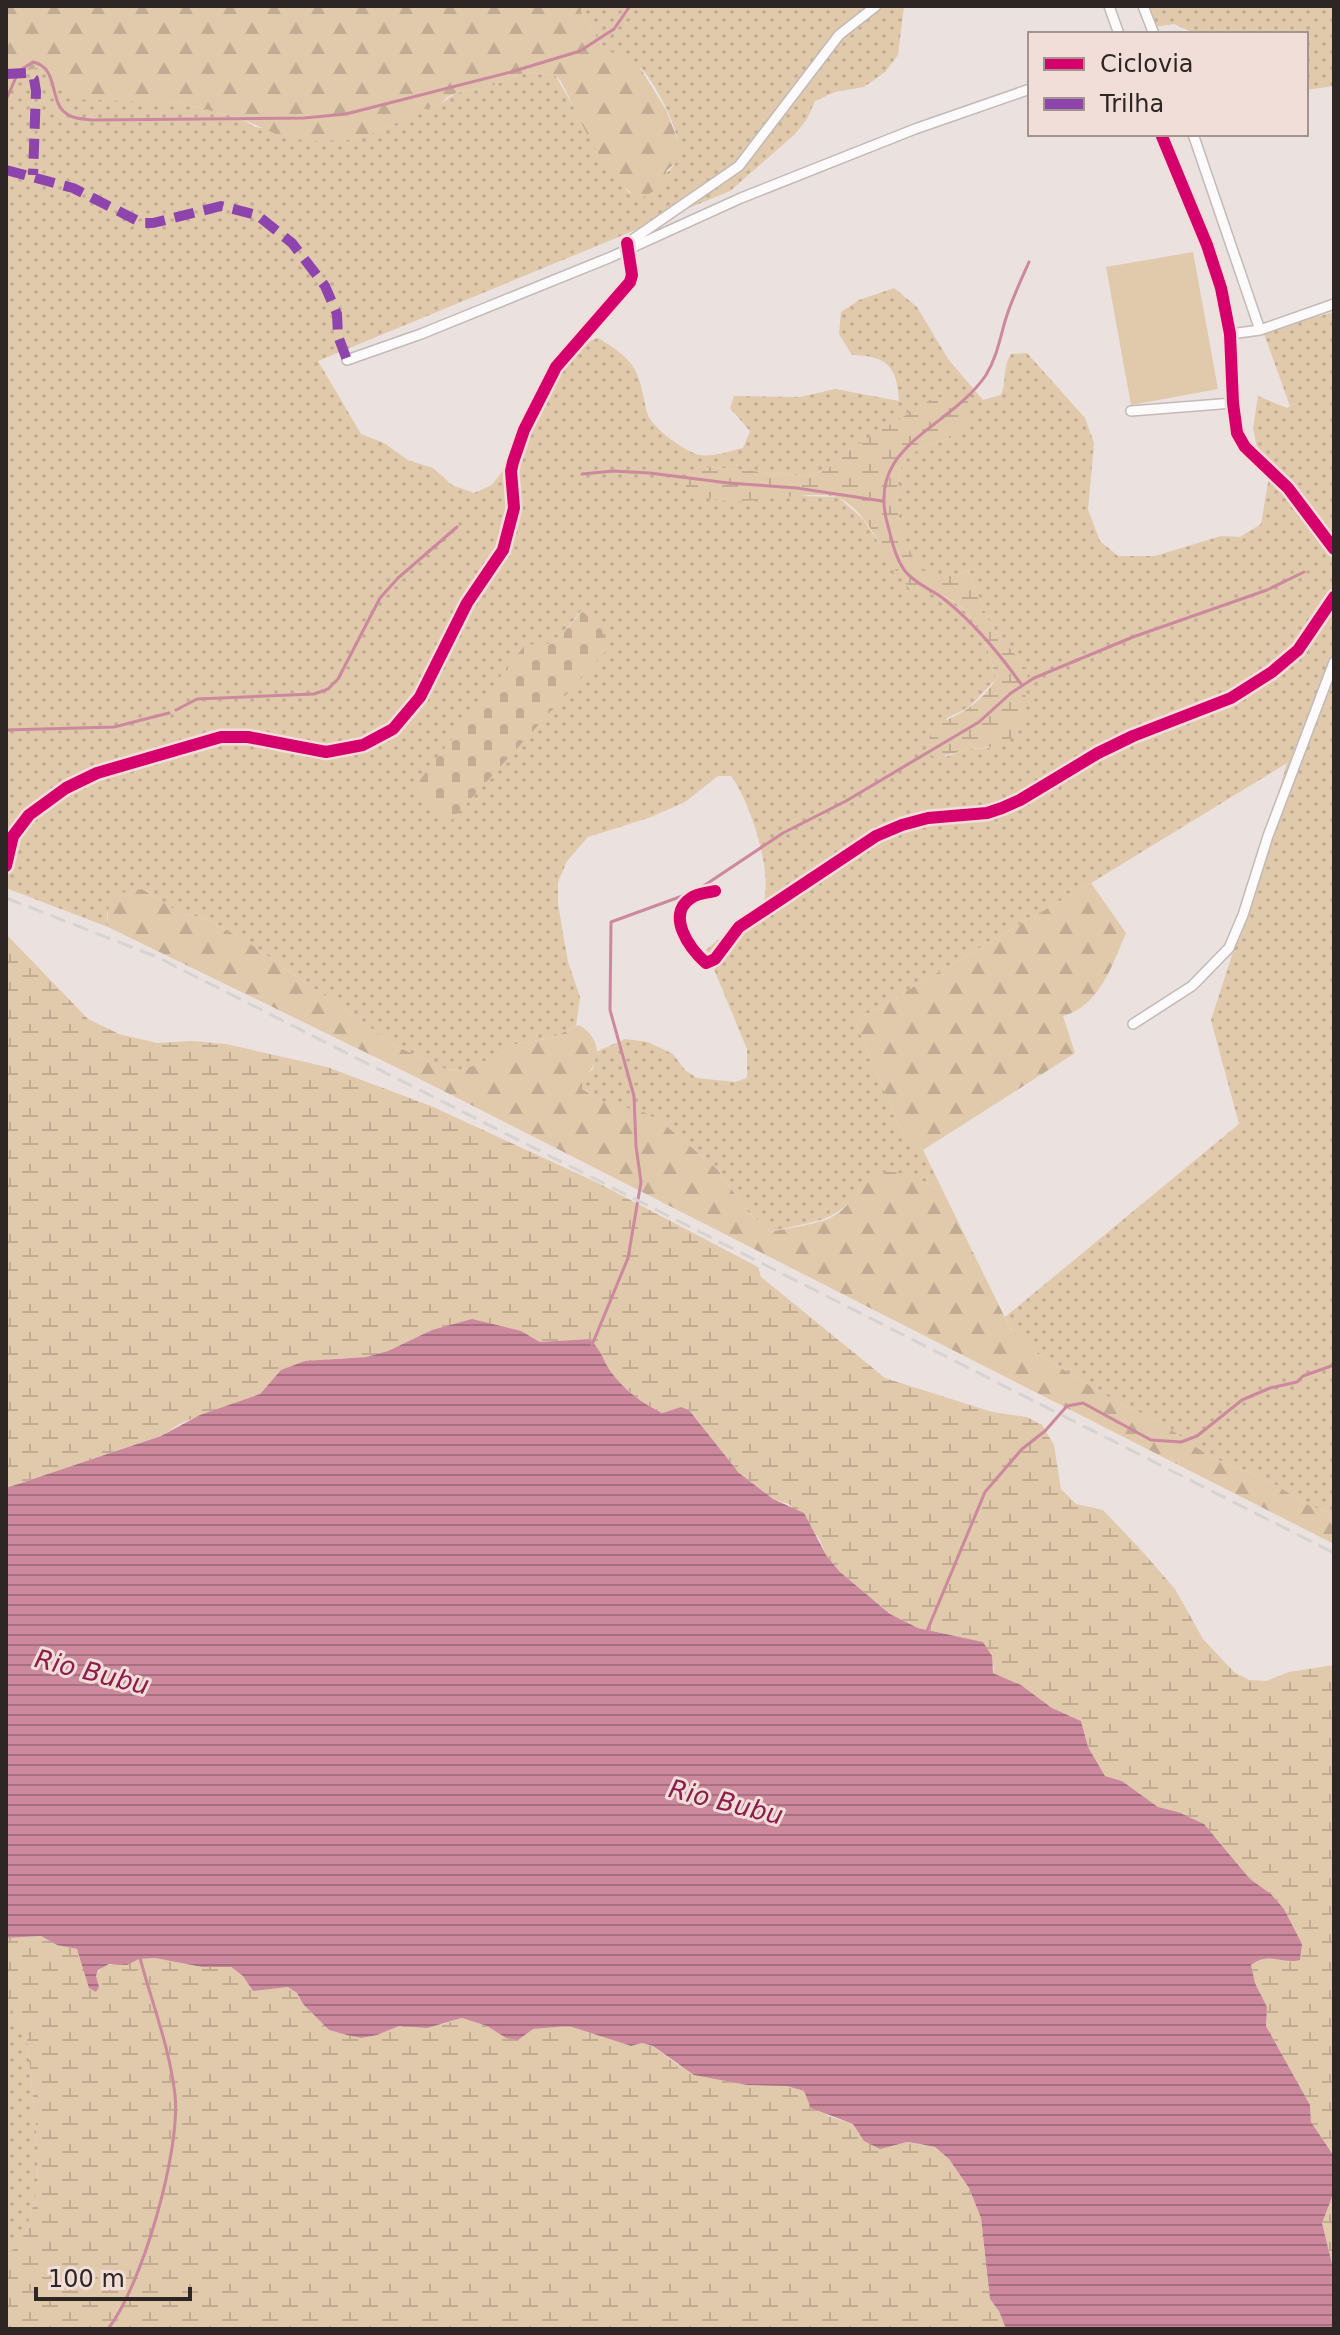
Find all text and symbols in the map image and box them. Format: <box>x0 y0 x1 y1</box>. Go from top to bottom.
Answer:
legend <box>1028 32 1308 136</box>
text: Ciclovia <box>1100 50 1194 78</box>
text: Trilha <box>1099 90 1164 118</box>
water label: Rio Bubu <box>32 1643 152 1701</box>
water label: Rio Bubu <box>666 1773 786 1831</box>
scale bar <box>36 2251 190 2301</box>
text: 100 m <box>48 2265 125 2293</box>

